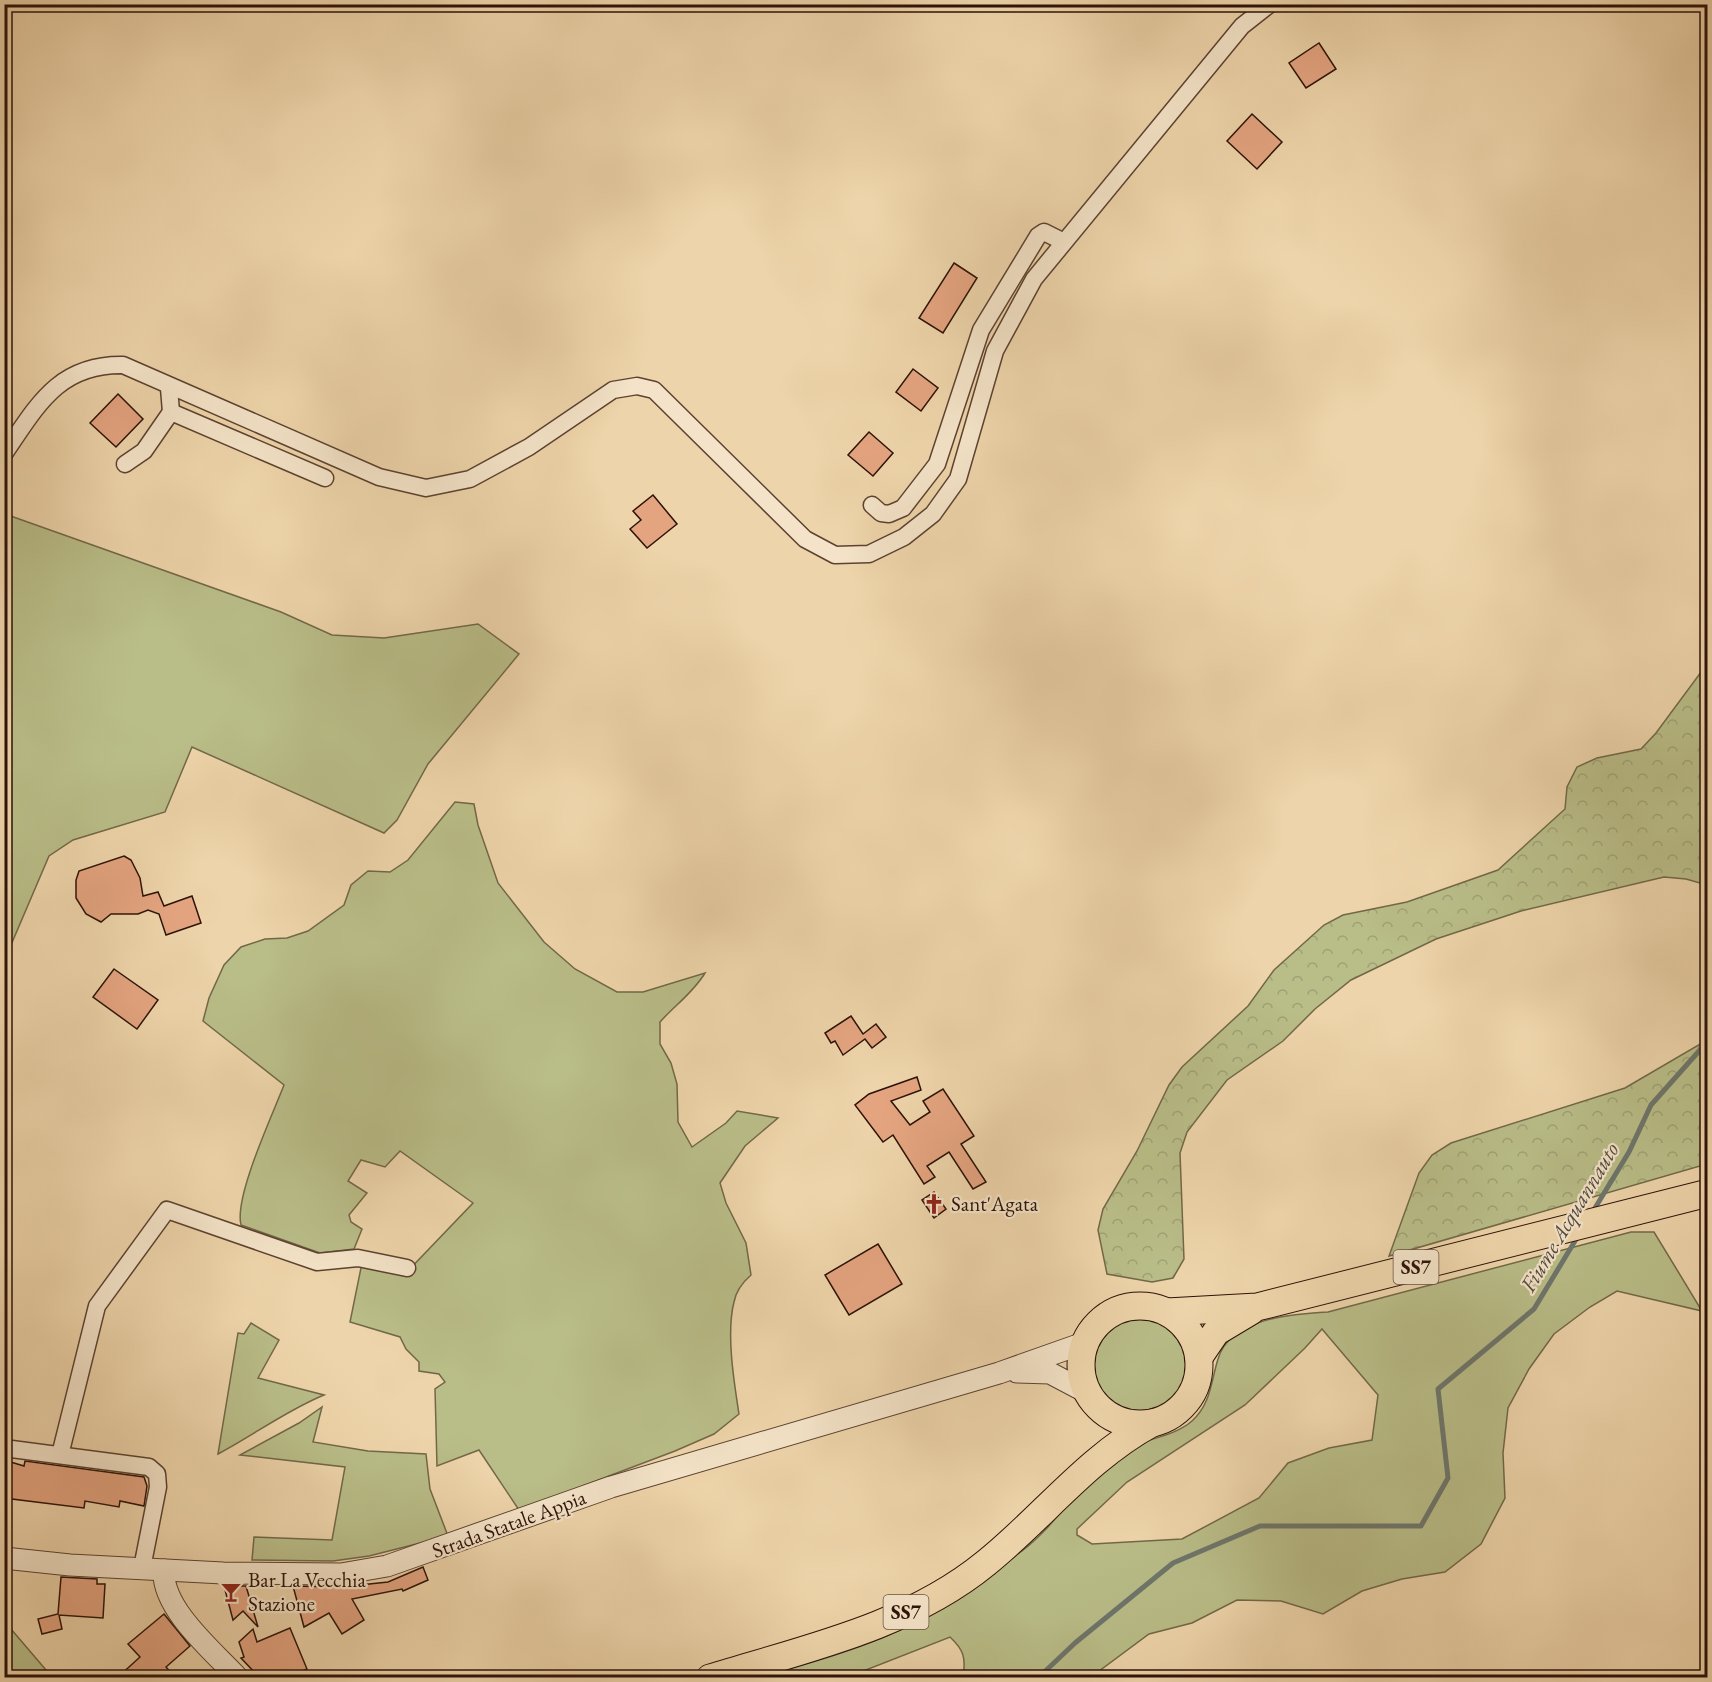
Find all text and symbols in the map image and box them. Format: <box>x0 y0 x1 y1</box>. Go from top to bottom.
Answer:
water label: Fiume Acquannauto <box>1513 1137 1625 1298</box>
place label: Sant'Agata <box>951 1190 1039 1217</box>
church icon: Sant'Agata <box>922 1192 946 1216</box>
road number: SS7 <box>1394 1250 1438 1284</box>
street label: Strada Statale Appia <box>428 1483 590 1564</box>
place label: Bar La Vecchia Stazione <box>248 1566 366 1617</box>
bar icon: Bar La Vecchia Stazione <box>219 1580 243 1604</box>
road number: SS7 <box>884 1595 928 1629</box>

